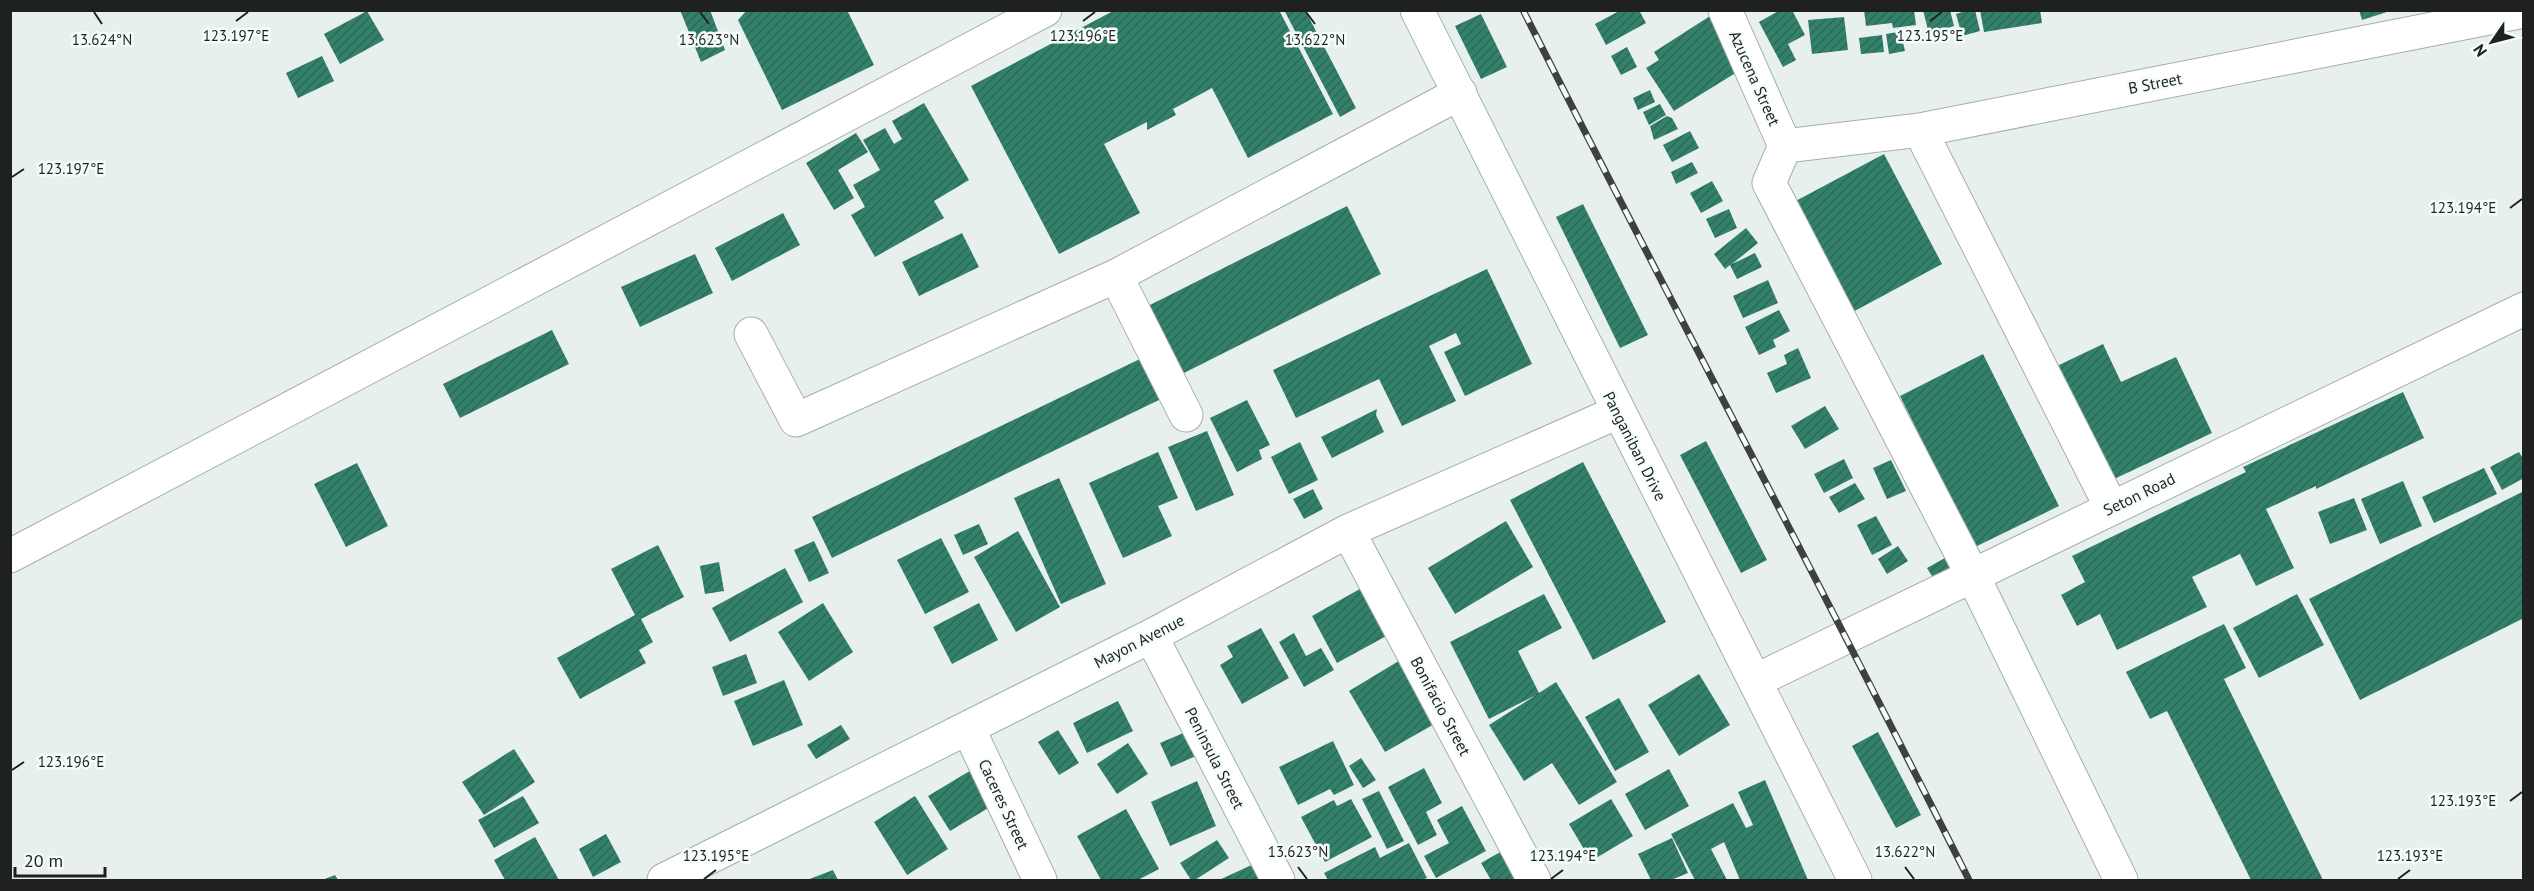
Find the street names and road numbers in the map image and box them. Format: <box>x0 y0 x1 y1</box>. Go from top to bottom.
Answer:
street label: Azucena Street <box>1725 28 1785 129</box>
street label: B Street <box>2126 68 2184 98</box>
street label: Panganiban Drive <box>1599 388 1671 504</box>
street label: Seton Road <box>2100 468 2178 520</box>
street label: Mayon Avenue <box>1090 610 1188 672</box>
street label: Bonifacio Street <box>1407 653 1476 759</box>
street label: Peninsula Street <box>1181 704 1249 813</box>
street label: Caceres Street <box>974 756 1034 853</box>

